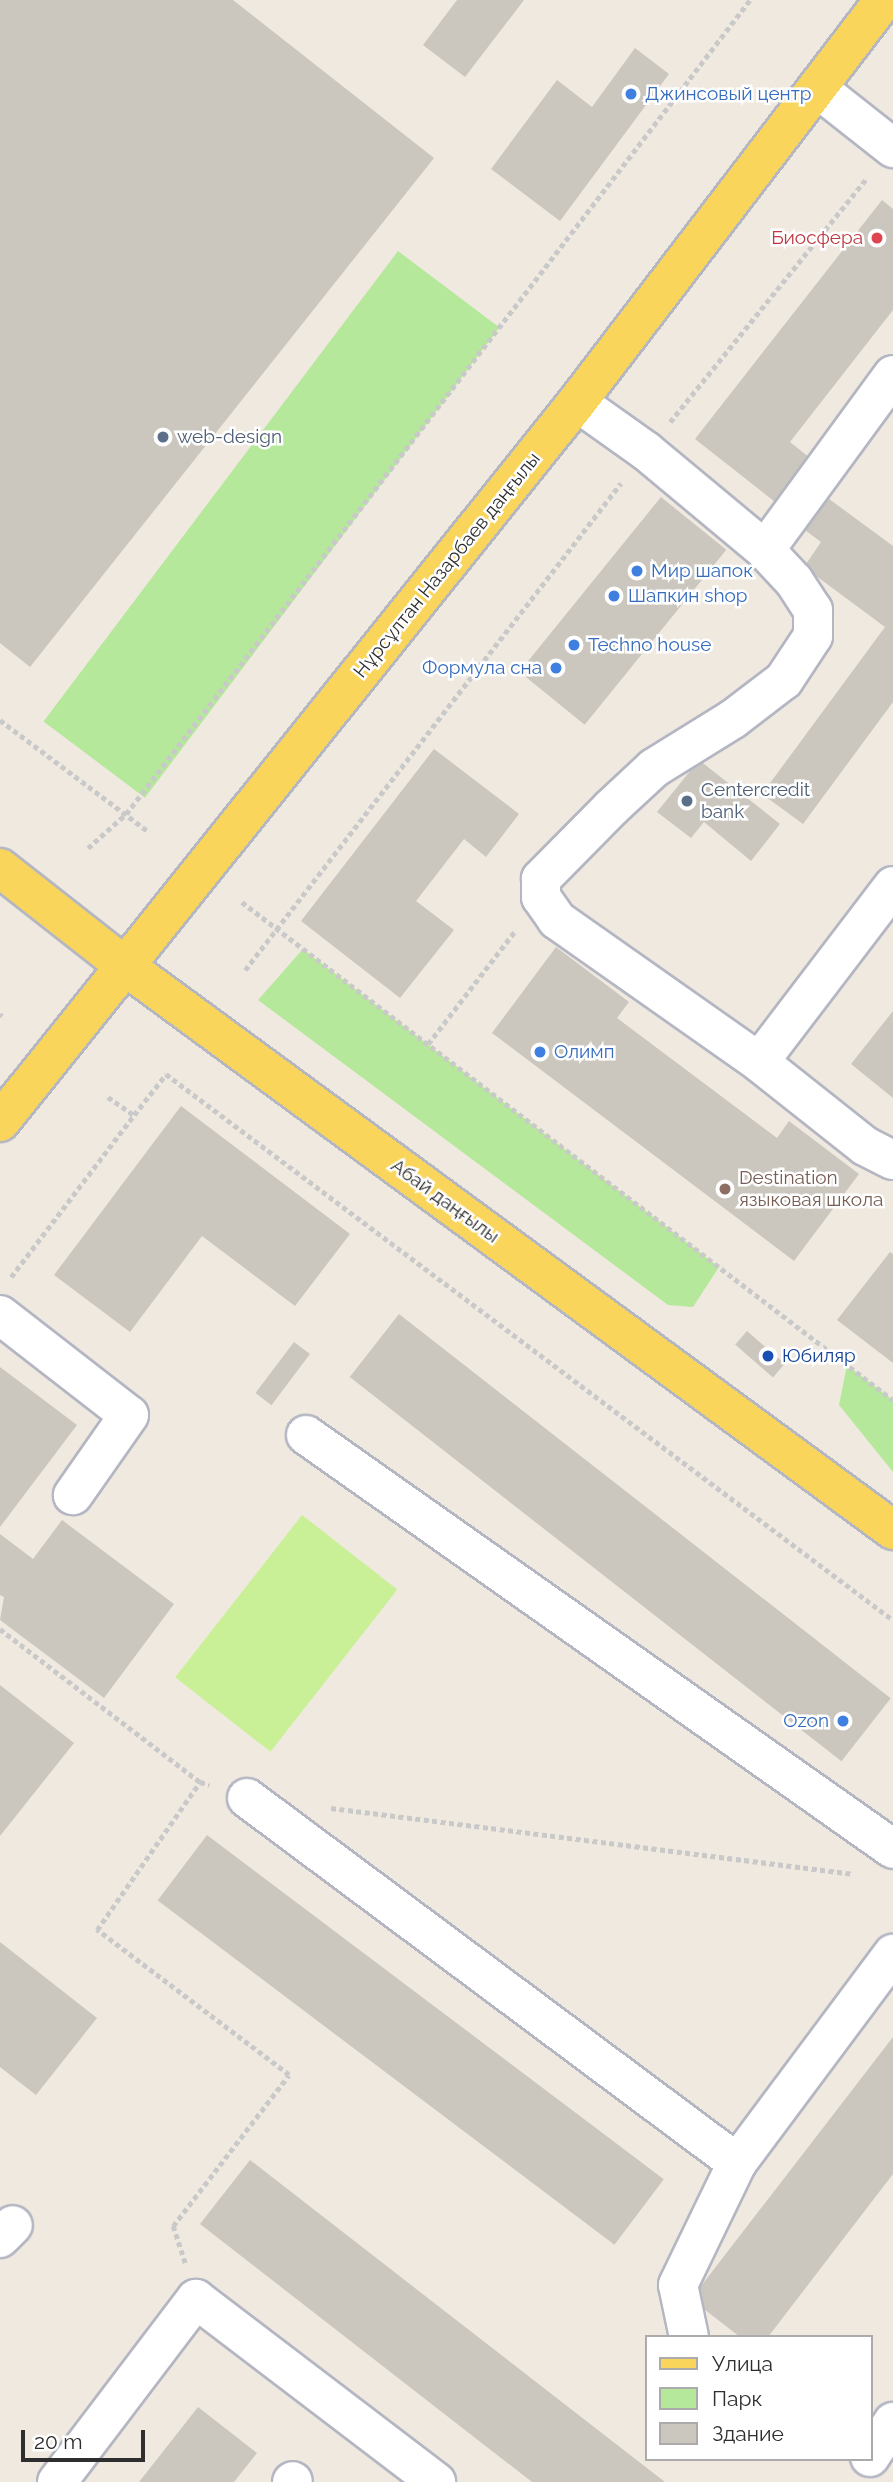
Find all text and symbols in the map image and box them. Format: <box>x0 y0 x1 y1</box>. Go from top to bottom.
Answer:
place label: Джинсовый центр <box>645 83 811 105</box>
marker: Джинсовый центр <box>623 86 639 102</box>
place label: Биосфера <box>771 227 863 249</box>
marker: Биосфера <box>869 230 885 246</box>
place label: web-design <box>177 426 282 448</box>
marker: web-design <box>155 429 171 445</box>
street label: Нұрсұлтан Назарбаев даңғылы <box>349 448 545 682</box>
place label: Мир шапок <box>651 560 753 582</box>
marker: Мир шапок <box>629 563 645 579</box>
place label: Шапкин shop <box>628 585 748 607</box>
marker: Шапкин shop <box>606 588 622 604</box>
place label: Techno house <box>588 634 711 656</box>
marker: Techno house <box>566 637 582 653</box>
place label: Формула сна <box>422 657 542 679</box>
marker: Формула сна <box>548 660 564 676</box>
place label: Centercredit bank <box>701 779 810 823</box>
marker: Centercredit bank <box>679 793 695 809</box>
place label: Олимп <box>554 1041 614 1063</box>
marker: Олимп <box>532 1044 548 1060</box>
street label: Абай даңғылы <box>386 1154 504 1248</box>
place label: Destination языковая школа <box>739 1167 883 1211</box>
marker: Destination языковая школа <box>717 1181 733 1197</box>
place label: Юбиляр <box>782 1345 856 1367</box>
marker: Юбиляр <box>760 1348 776 1364</box>
place label: Ozon <box>783 1710 829 1732</box>
marker: Ozon <box>835 1713 851 1729</box>
legend <box>644 2335 872 2461</box>
text: Улица <box>712 2351 773 2376</box>
text: Парк <box>712 2386 762 2411</box>
scale bar <box>24 2416 149 2460</box>
text: Здание <box>712 2421 784 2446</box>
text: 20 m <box>34 2429 82 2454</box>

